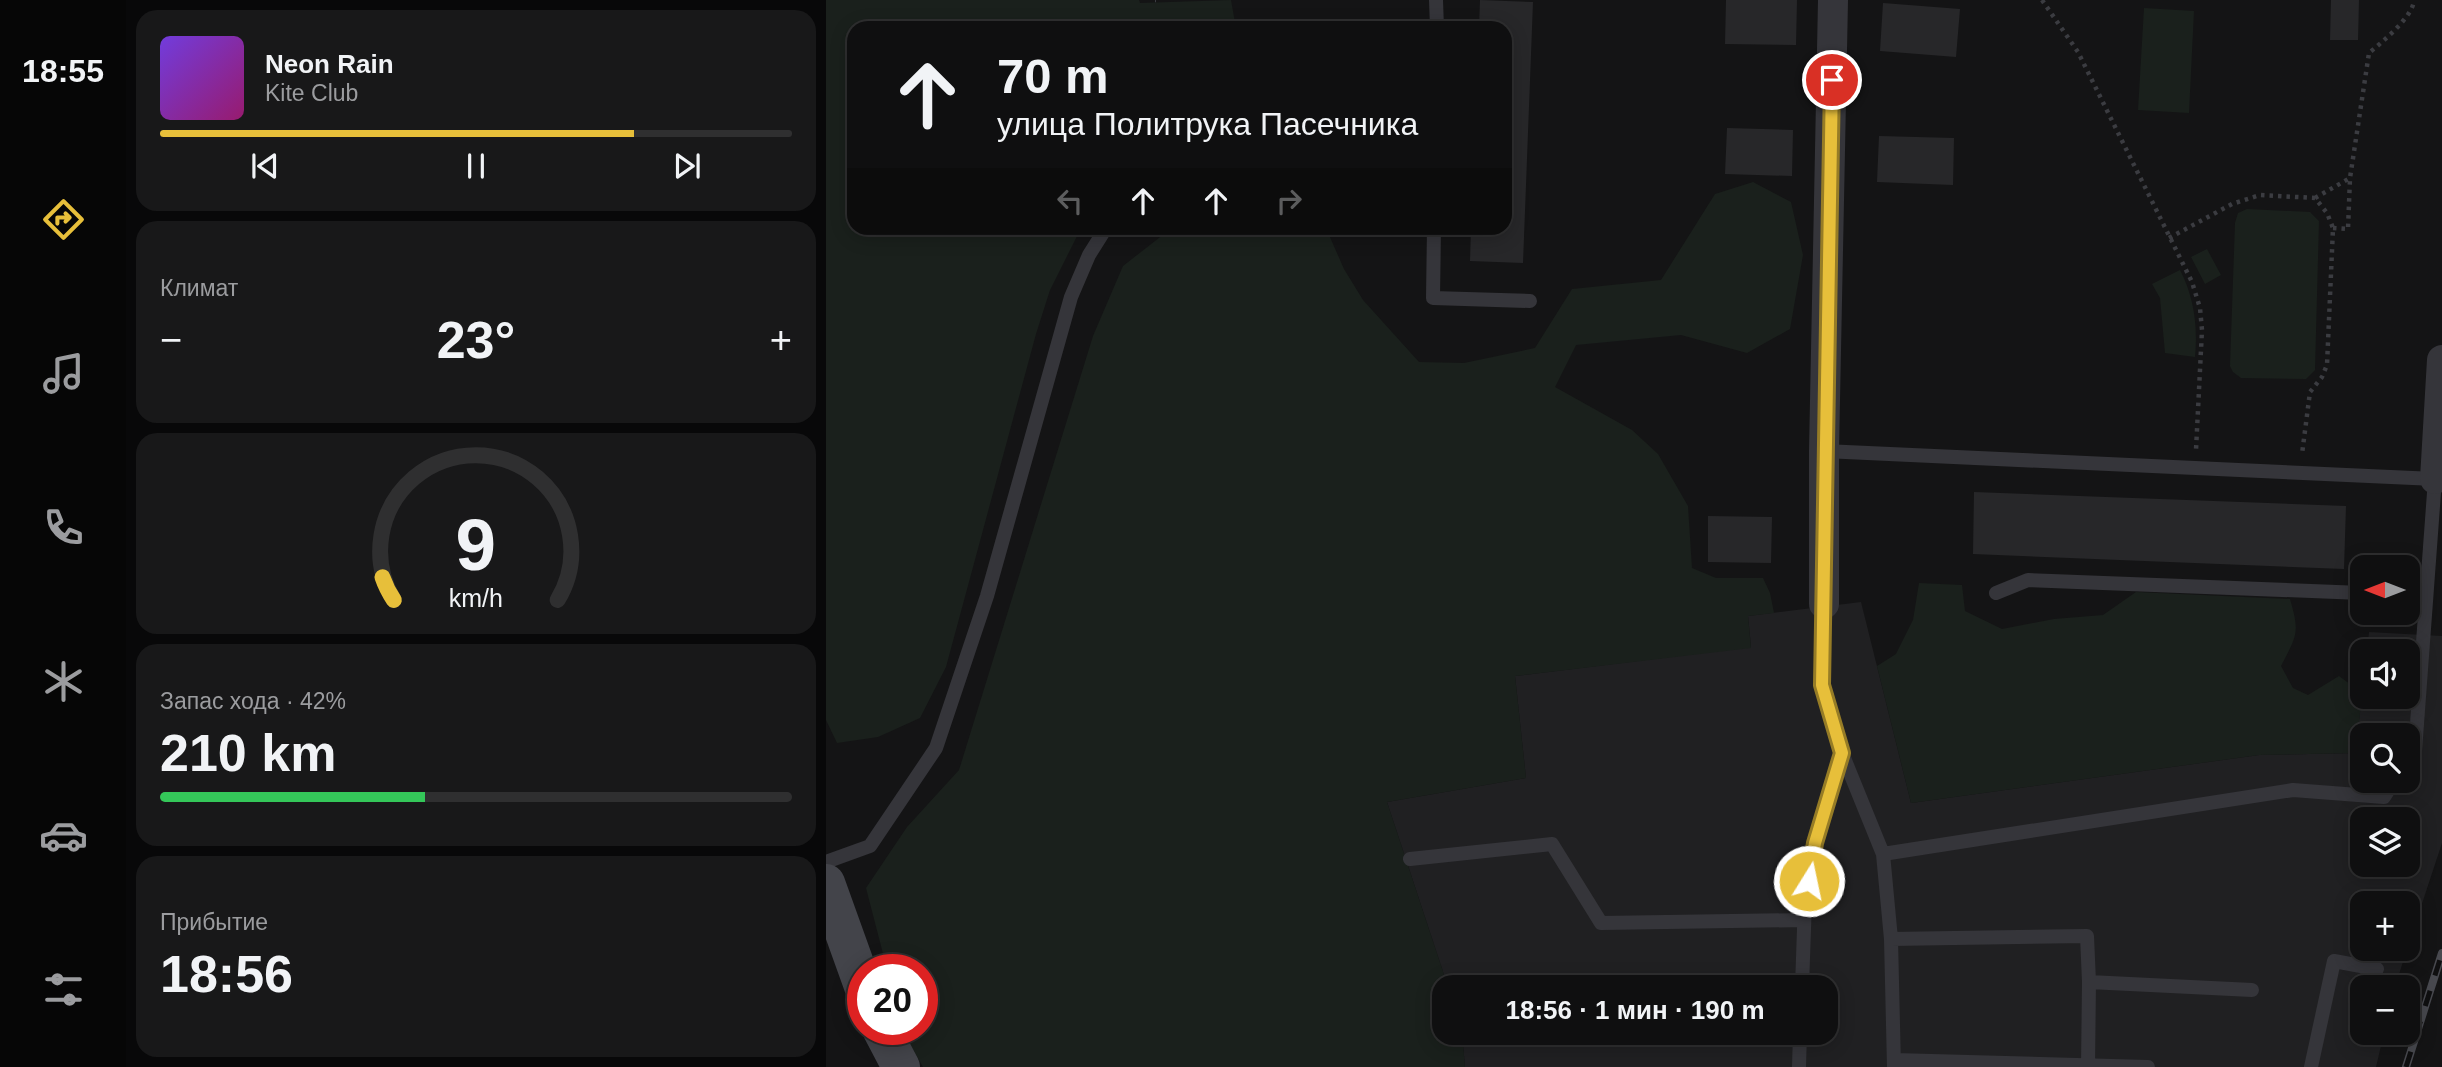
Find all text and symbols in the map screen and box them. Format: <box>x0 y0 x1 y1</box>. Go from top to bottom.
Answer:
text: Neon Rain <box>265 49 394 79</box>
icon: ahead <box>882 49 973 140</box>
text: 70 m <box>997 49 1109 103</box>
pin <box>1802 50 1862 110</box>
text: 18:55 <box>22 53 104 89</box>
icon: arrive <box>1813 61 1851 99</box>
text: Kite Club <box>265 80 358 106</box>
text: улица Политрука Пасечника <box>997 106 1418 142</box>
icon: previous <box>246 147 284 185</box>
icon: pause <box>457 147 495 185</box>
icon: next <box>668 147 706 185</box>
icon: left <box>1051 182 1089 220</box>
icon: ahead <box>1124 182 1162 220</box>
icon: ahead <box>1197 182 1235 220</box>
icon: right <box>1270 182 1308 220</box>
icon: directions <box>39 195 88 244</box>
text: Климат <box>160 275 238 301</box>
text: 23° <box>437 311 515 369</box>
text: − <box>160 319 182 361</box>
text: + <box>770 319 792 361</box>
icon: music <box>39 349 88 398</box>
icon: phone <box>39 503 88 552</box>
text: 9 <box>456 504 496 585</box>
north arrow <box>2350 555 2420 625</box>
map controls <box>2350 555 2420 1045</box>
text: km/h <box>449 583 503 611</box>
button: sound <box>2350 639 2420 709</box>
icon: climate <box>39 657 88 706</box>
text: Запас хода · 42% <box>160 688 346 714</box>
button: search <box>2350 723 2420 793</box>
text: 210 km <box>160 724 336 782</box>
button: layers <box>2350 807 2420 877</box>
icon: car <box>39 811 88 860</box>
position arrow <box>1772 844 1846 918</box>
button: + <box>2350 891 2420 961</box>
text: Прибытие <box>160 909 268 935</box>
text: 18:56 <box>160 945 293 1003</box>
speed limit sign: 20 <box>847 954 938 1045</box>
icon: filters <box>39 965 88 1014</box>
button: − <box>2350 975 2420 1045</box>
text: 18:56 · 1 мин · 190 m <box>1505 995 1765 1025</box>

